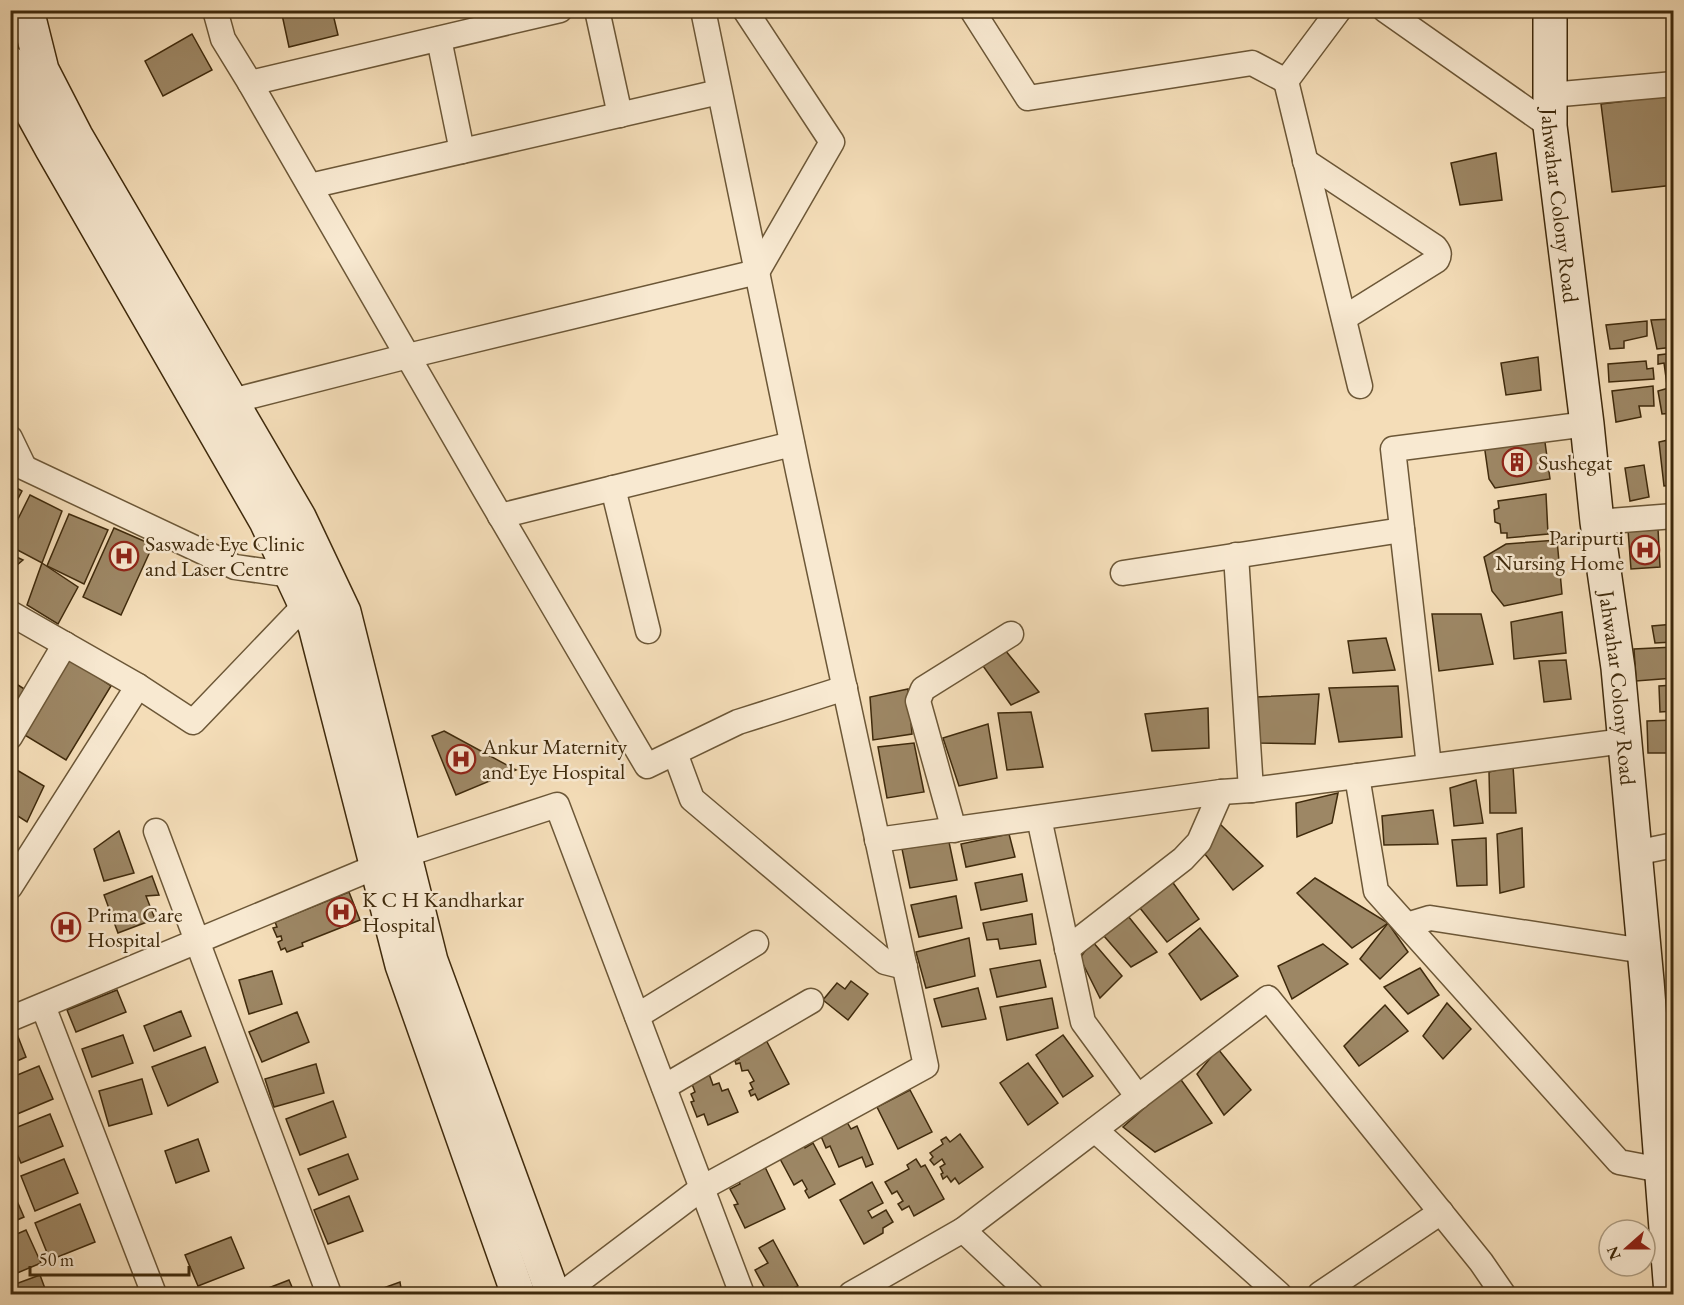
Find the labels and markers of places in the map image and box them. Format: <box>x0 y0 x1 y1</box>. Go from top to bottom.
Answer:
building icon: Sushegat <box>1501 446 1533 478</box>
place label: Sushegat <box>1538 448 1612 477</box>
place label: Paripurti Nursing Home <box>1495 523 1624 577</box>
place label: Saswade Eye Clinic and Laser Centre <box>145 529 305 583</box>
hospital icon: Paripurti Nursing Home <box>1629 534 1661 566</box>
hospital icon: Saswade Eye Clinic and Laser Centre <box>108 540 140 572</box>
place label: Ankur Maternity and Eye Hospital <box>481 732 627 786</box>
hospital icon: Ankur Maternity and Eye Hospital <box>445 743 477 775</box>
place label: K C H Kandharkar Hospital <box>362 885 525 939</box>
hospital icon: K C H Kandharkar Hospital <box>325 896 357 928</box>
place label: Prima Care Hospital <box>87 900 183 954</box>
hospital icon: Prima Care Hospital <box>50 911 82 943</box>

